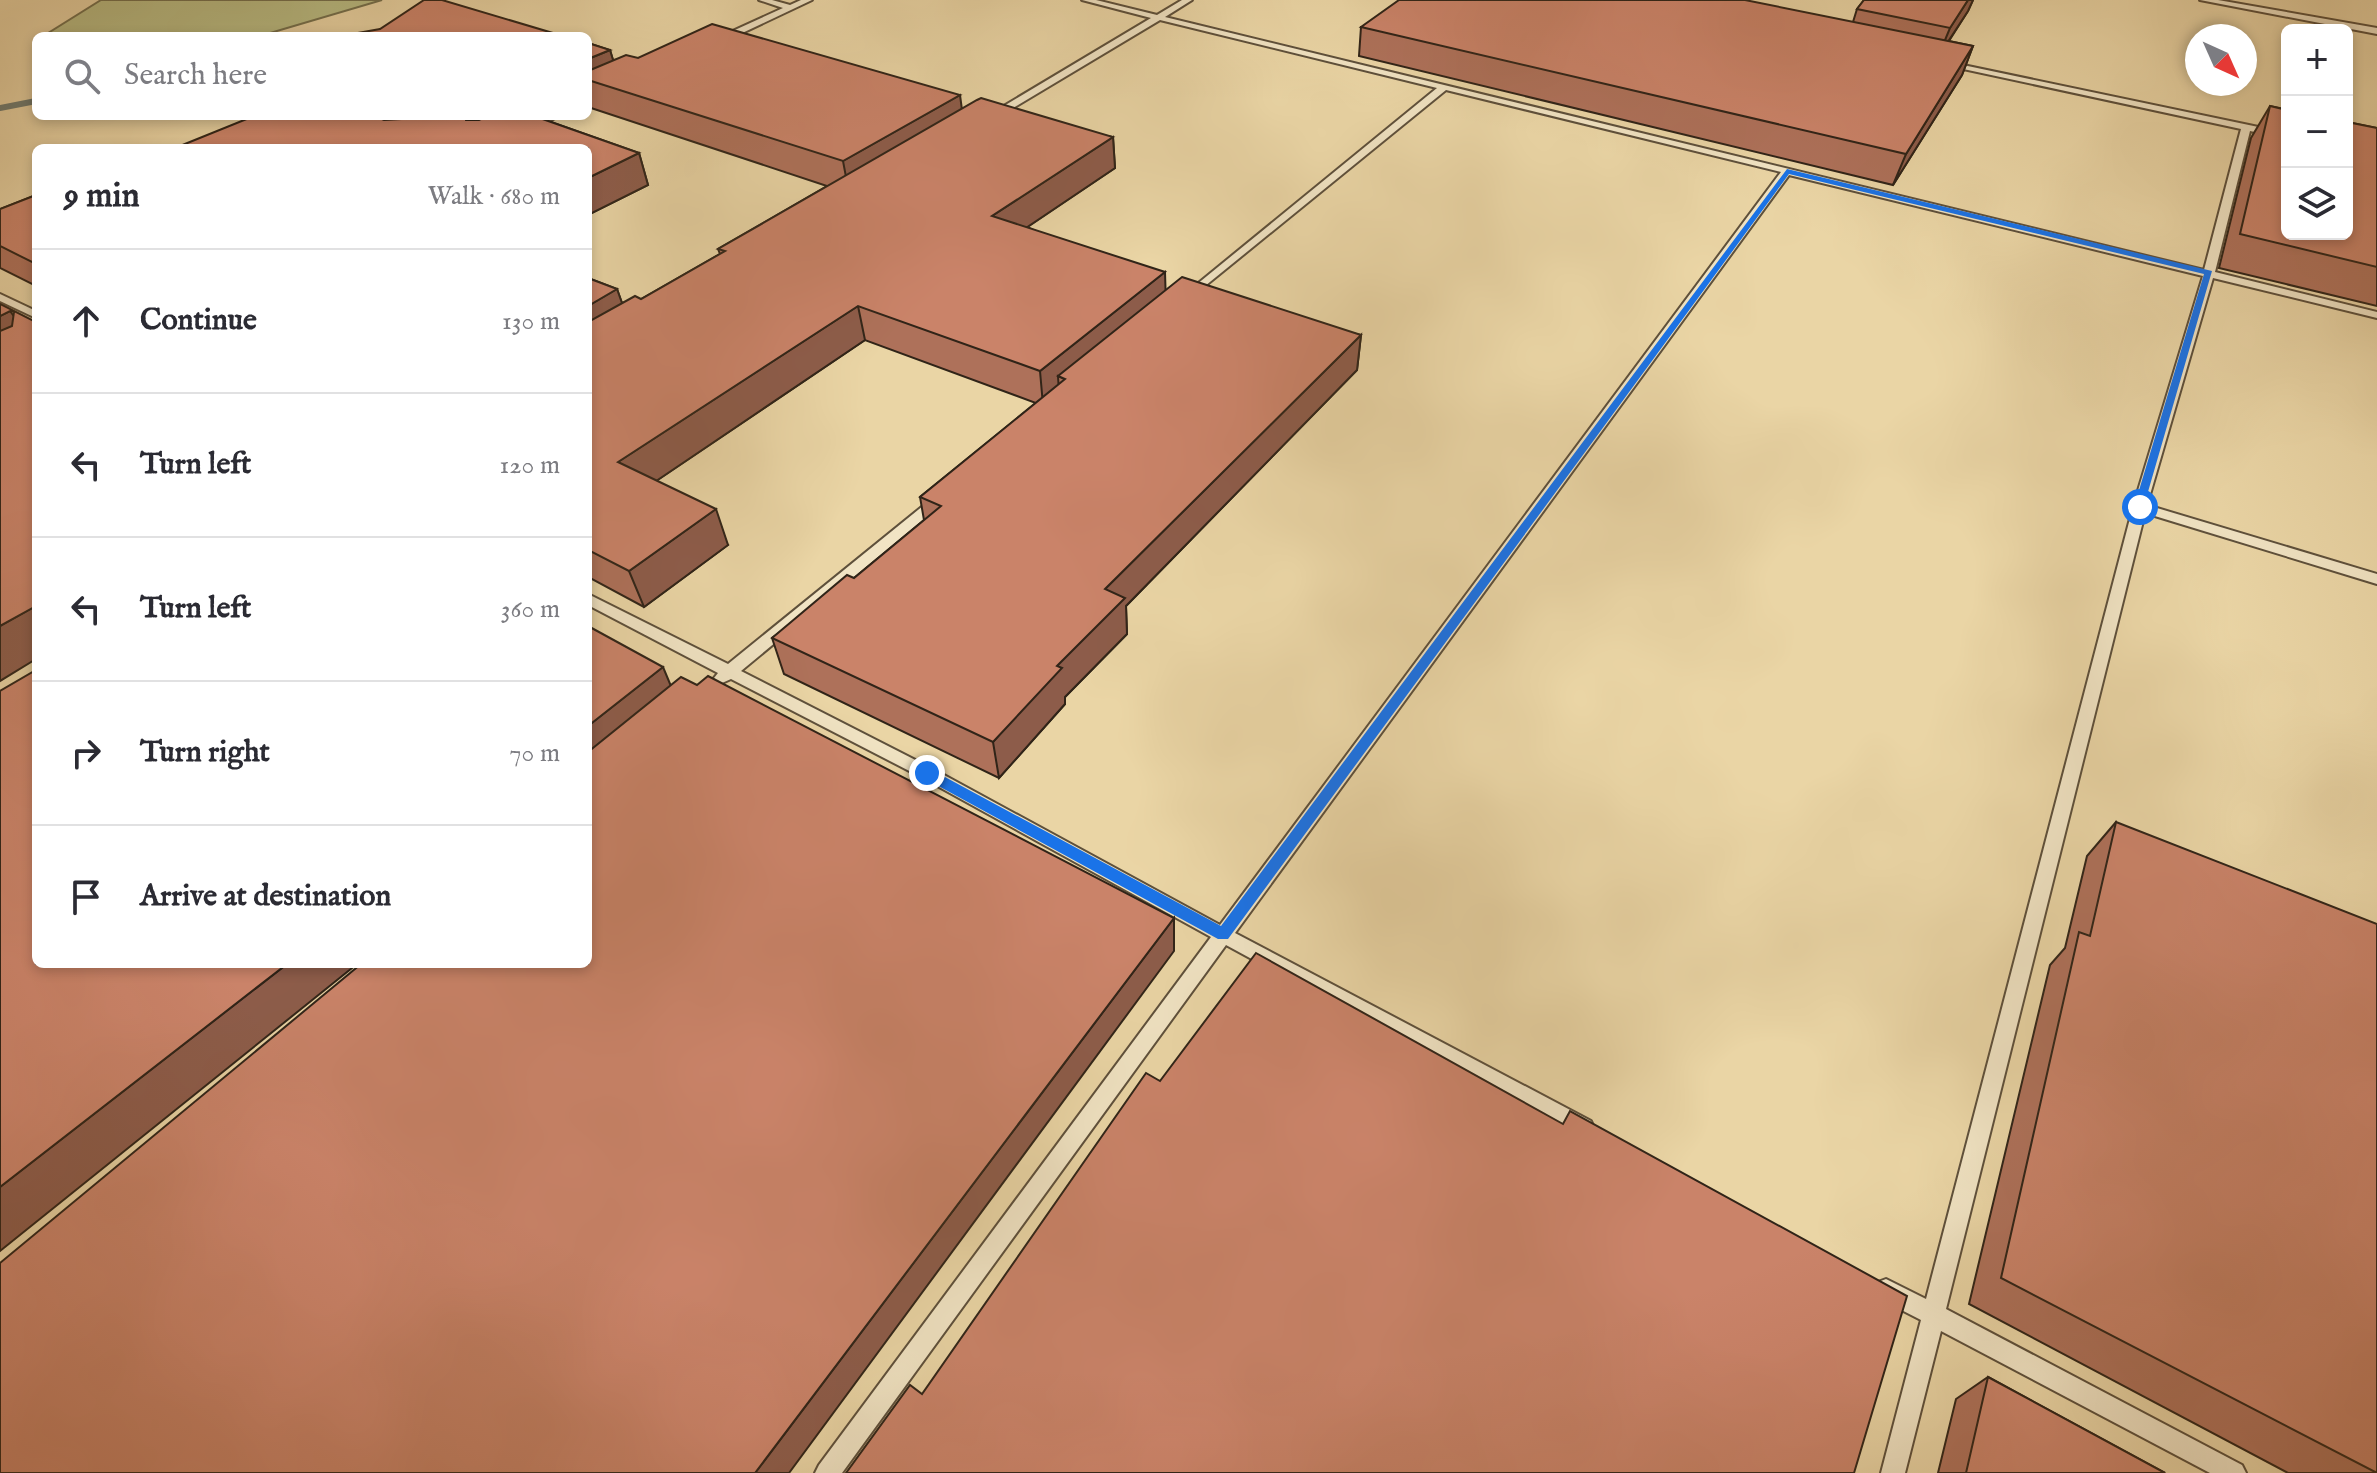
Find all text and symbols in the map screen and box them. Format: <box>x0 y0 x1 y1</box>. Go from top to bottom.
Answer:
north arrow <box>2185 24 2257 96</box>
map controls <box>2281 24 2353 240</box>
button: + <box>2281 24 2353 96</box>
search box <box>32 32 592 120</box>
icon: search <box>60 54 104 98</box>
text: Search here <box>124 57 267 95</box>
button: − <box>2281 96 2353 168</box>
button: layers <box>2281 168 2353 240</box>
text: 9 min <box>64 175 140 218</box>
text: Walk · 680 m <box>428 180 560 213</box>
icon: ahead <box>64 299 108 343</box>
text: Continue <box>140 302 257 340</box>
text: 130 m <box>502 305 560 338</box>
icon: left <box>64 443 108 487</box>
text: Turn left <box>140 446 251 484</box>
text: 120 m <box>500 449 560 482</box>
route start <box>2122 489 2158 525</box>
icon: left <box>64 587 108 631</box>
text: Turn left <box>140 590 251 628</box>
text: 360 m <box>501 593 560 626</box>
icon: right <box>64 731 108 775</box>
text: Turn right <box>140 734 270 772</box>
text: 70 m <box>509 737 560 770</box>
route end <box>909 755 945 791</box>
icon: arrive <box>64 875 108 919</box>
text: Arrive at destination <box>140 878 391 916</box>

